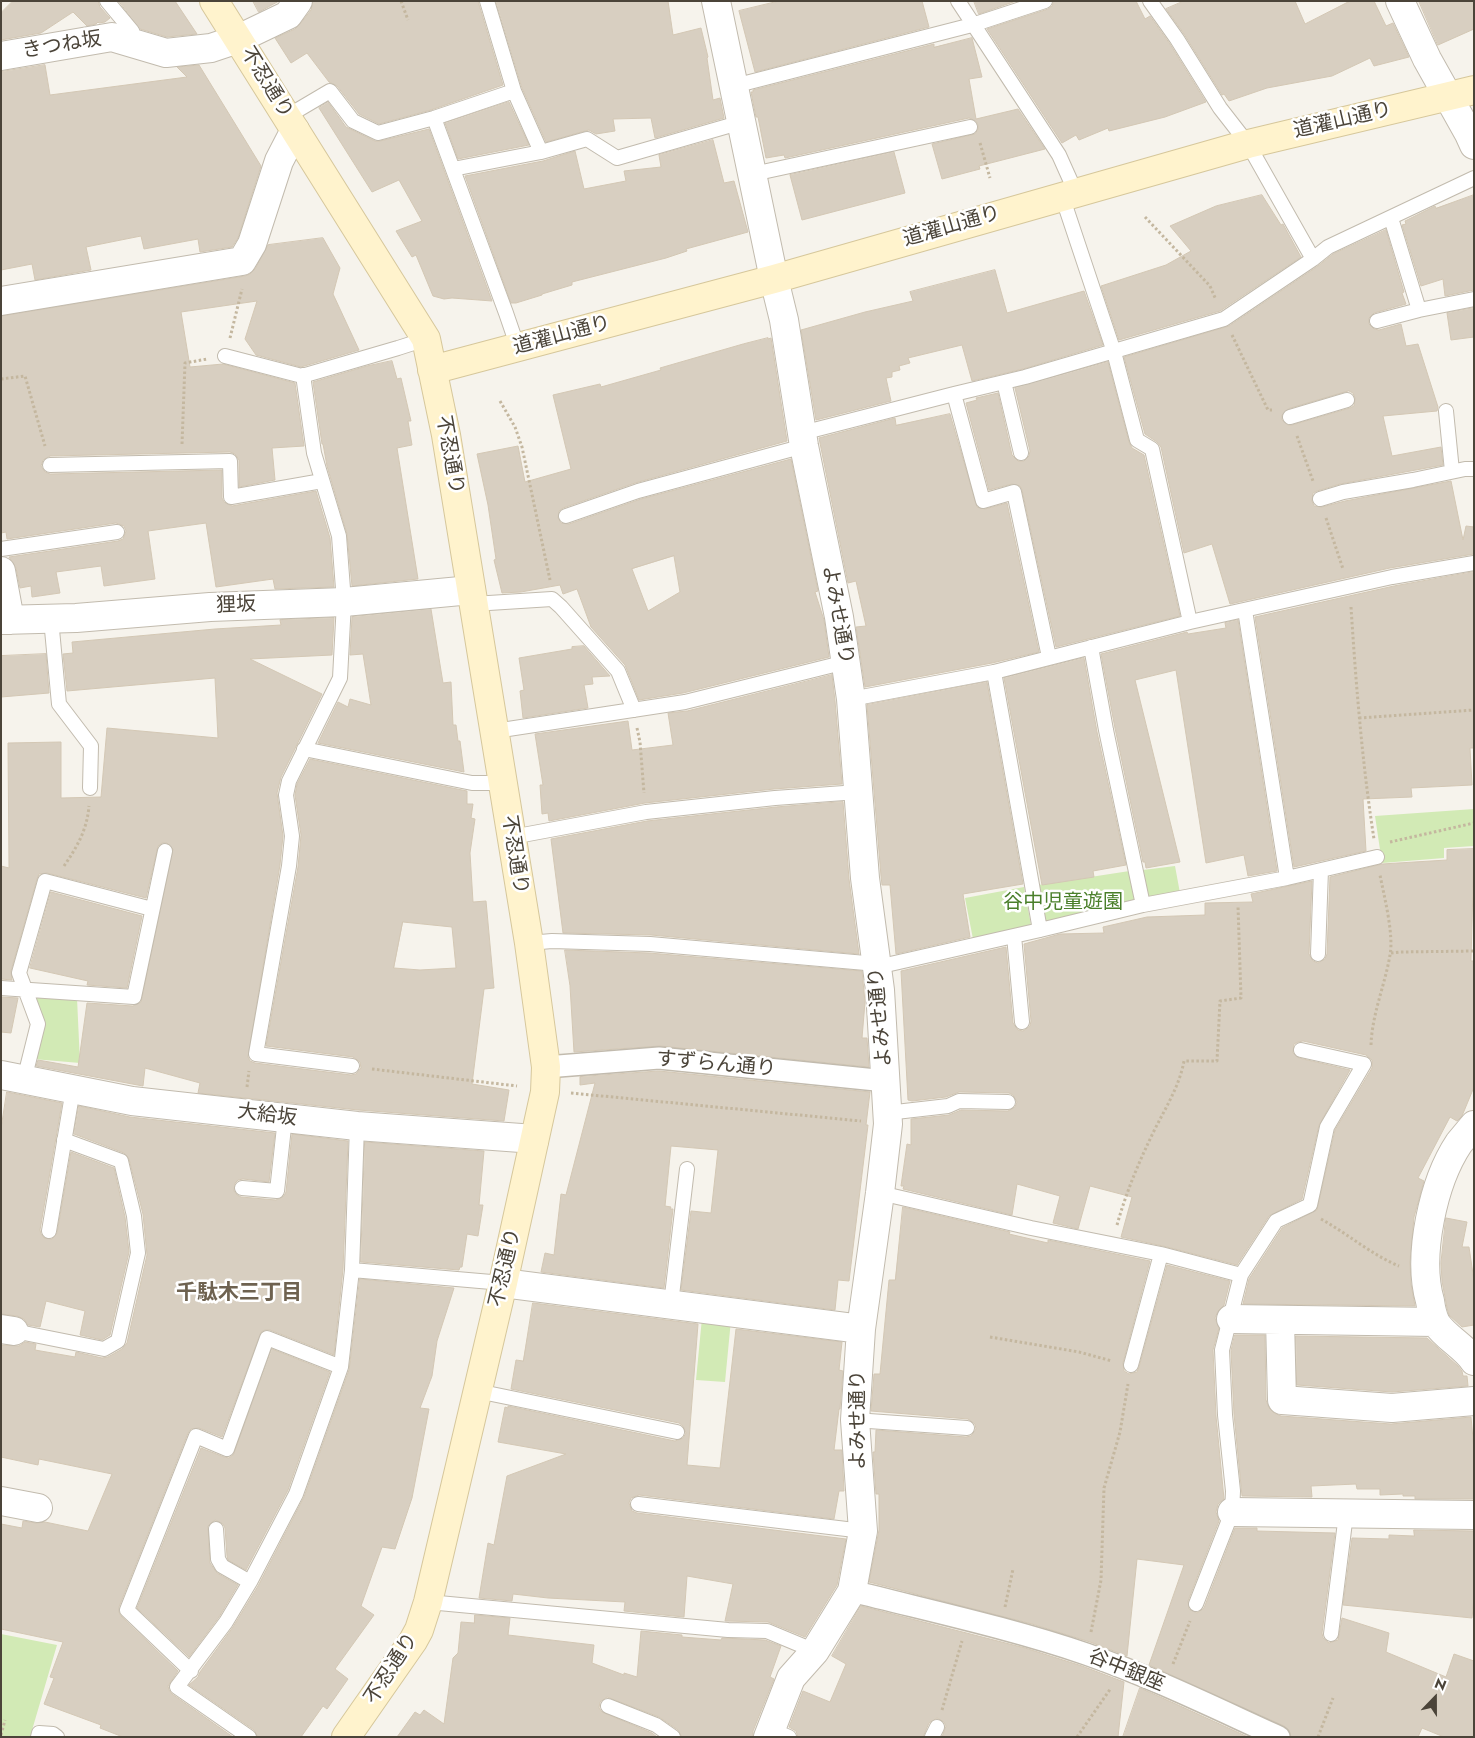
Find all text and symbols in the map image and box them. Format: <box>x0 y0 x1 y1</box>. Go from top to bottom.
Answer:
street label: きつね坂 <box>21 28 103 64</box>
street label: 不忍通り <box>235 43 297 123</box>
street label: 道灌山通り <box>1292 98 1394 144</box>
street label: 道灌山通り <box>901 202 1003 252</box>
street label: 道灌山通り <box>511 311 613 361</box>
street label: 不忍通り <box>430 414 468 496</box>
street label: よみせ通り <box>816 564 858 666</box>
street label: 狸坂 <box>216 593 256 619</box>
street label: 不忍通り <box>496 814 532 896</box>
park label: 谷中児童遊園 <box>1003 891 1123 915</box>
street label: よみせ通り <box>865 966 897 1068</box>
street label: すずらん通り <box>655 1048 777 1082</box>
street label: 大給坂 <box>236 1100 298 1132</box>
street label: 不忍通り <box>485 1226 527 1310</box>
district label: 千駄木三丁目 <box>176 1281 302 1307</box>
street label: よみせ通り <box>847 1370 871 1470</box>
street label: 不忍通り <box>360 1629 424 1709</box>
street label: 谷中銀座 <box>1084 1645 1168 1697</box>
north arrow <box>1410 1673 1460 1723</box>
text: N <box>1432 1673 1450 1695</box>

